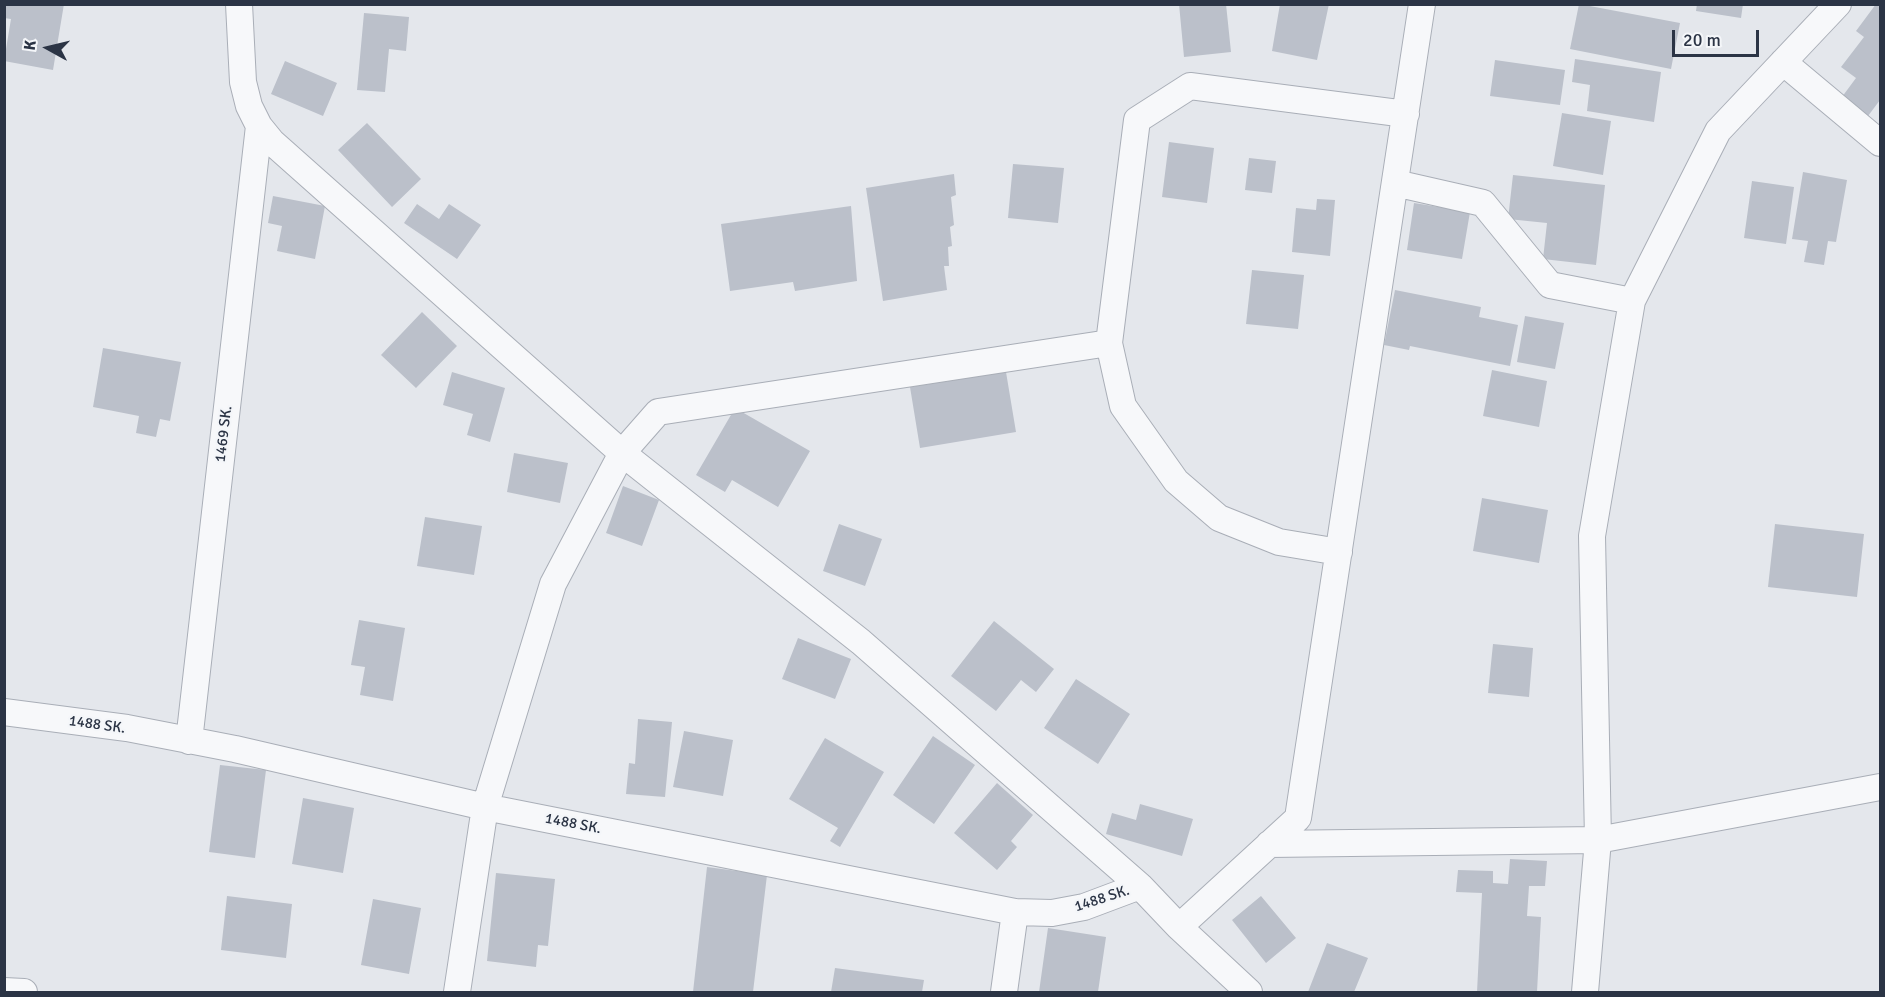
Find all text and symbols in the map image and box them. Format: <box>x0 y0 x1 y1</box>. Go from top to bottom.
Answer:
north arrow <box>18 18 78 78</box>
scale bar <box>1675 18 1762 56</box>
text: 20 m <box>1683 29 1721 51</box>
text: K <box>20 39 41 52</box>
street label: 1469 SK. <box>212 405 236 463</box>
street label: 1488 SK. <box>68 712 126 738</box>
street label: 1488 SK. <box>543 810 603 838</box>
street label: 1488 SK. <box>1072 882 1132 916</box>

